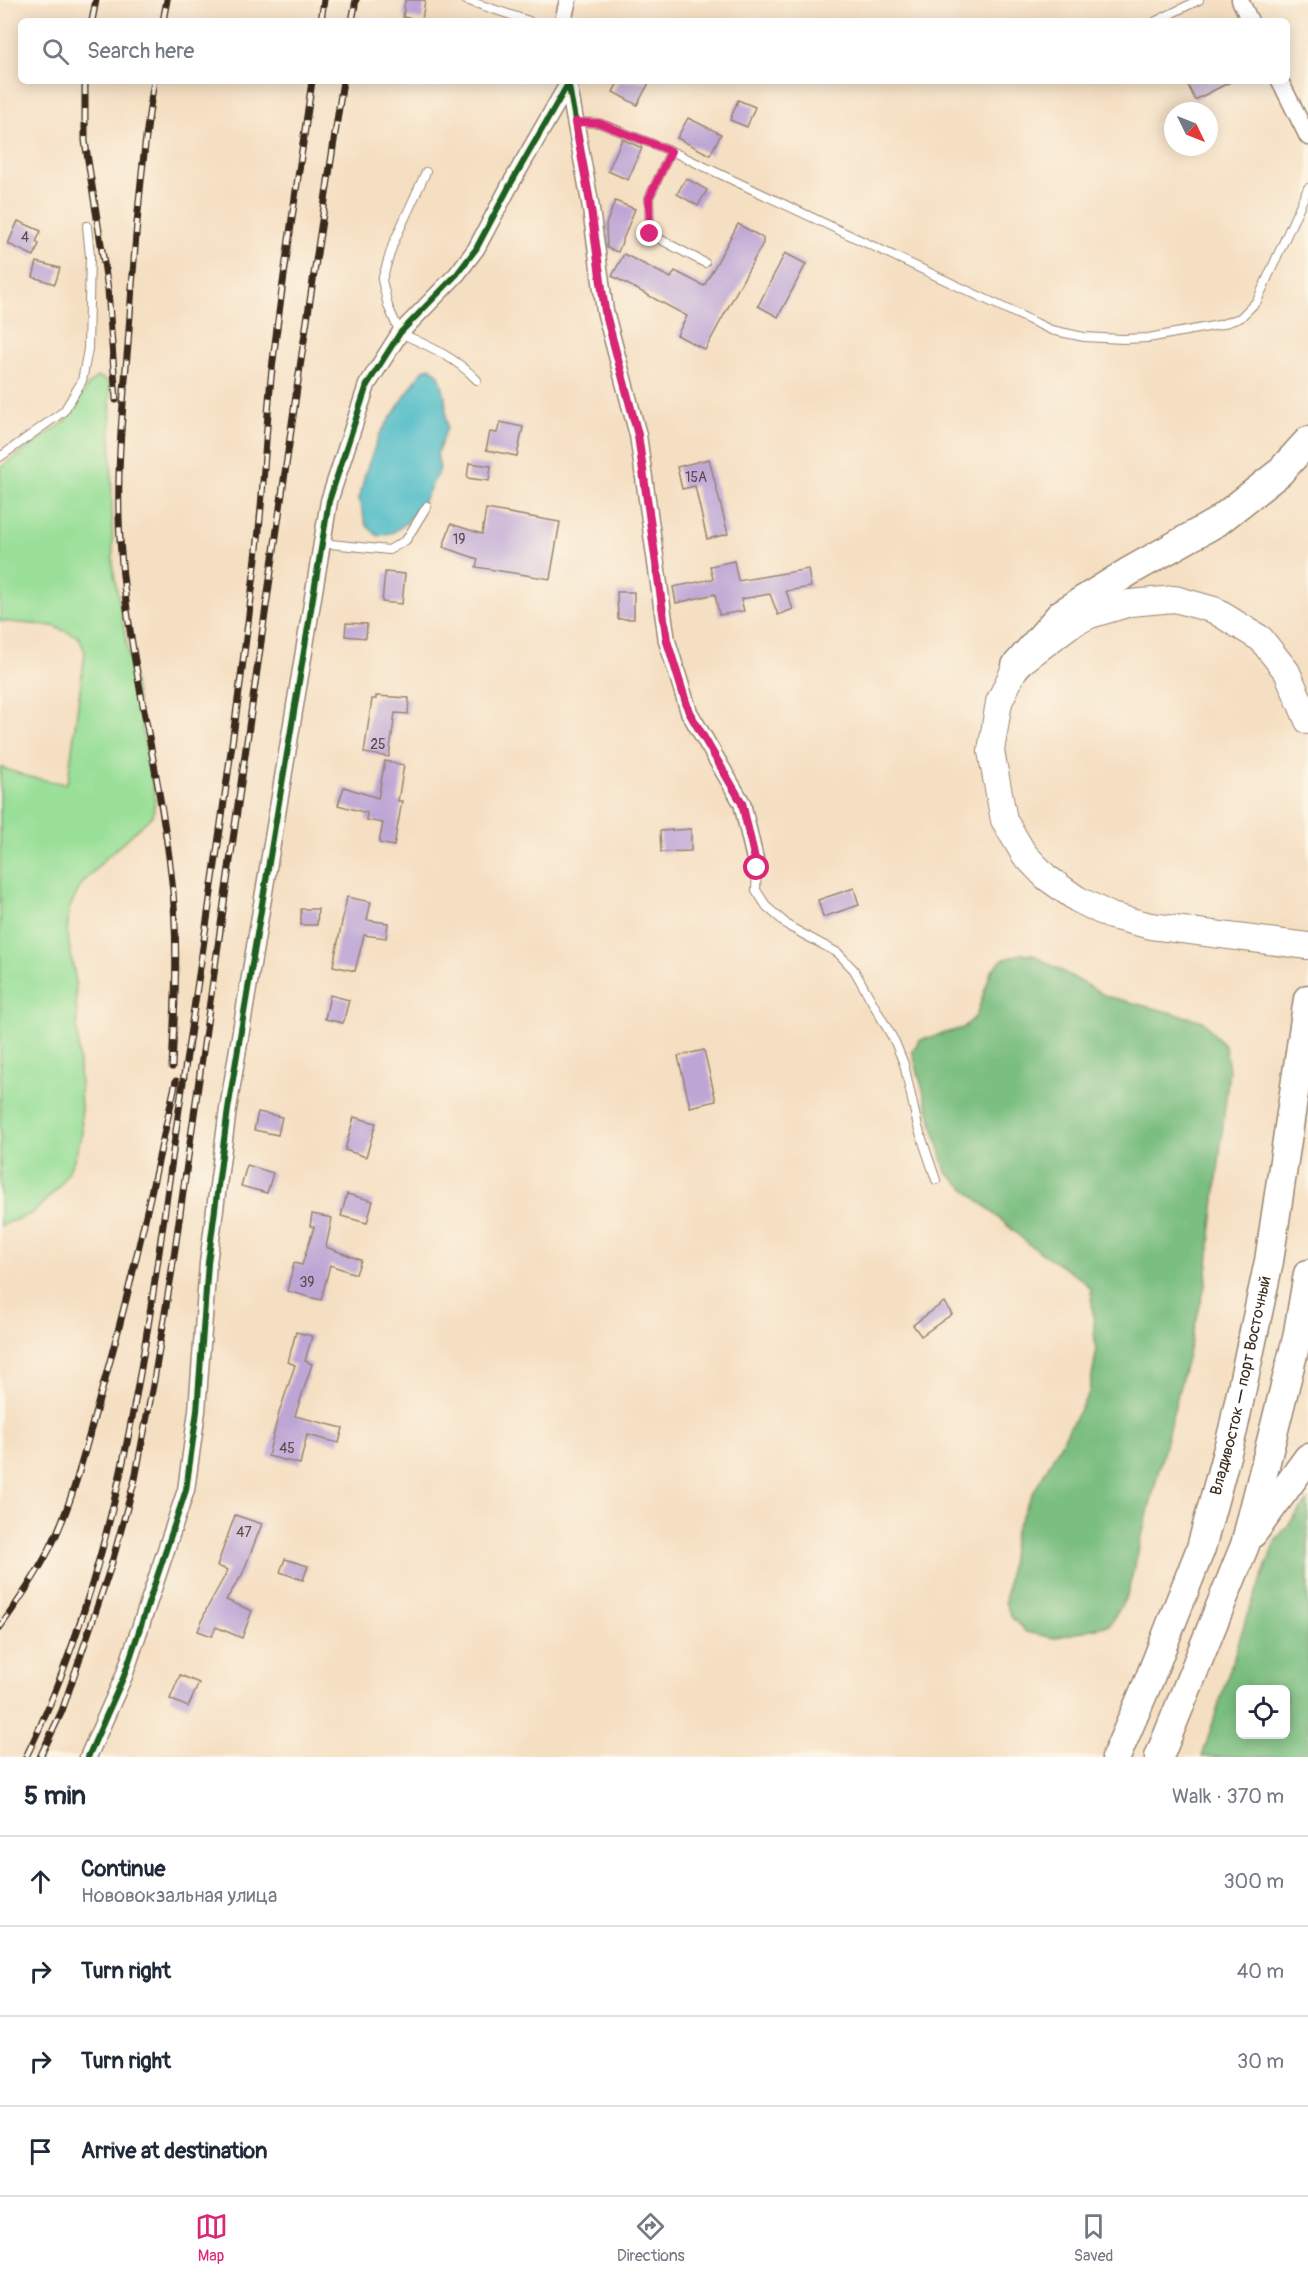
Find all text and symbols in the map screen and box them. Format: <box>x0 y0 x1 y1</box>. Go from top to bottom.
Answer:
search box <box>18 18 1290 84</box>
icon: search <box>39 35 72 68</box>
text: Search here <box>87 37 194 65</box>
north arrow <box>1164 102 1218 156</box>
route end <box>636 220 662 246</box>
house number: 4 <box>21 229 29 246</box>
house number: 15А <box>685 469 707 486</box>
house number: 19 <box>453 531 465 548</box>
house number: 25 <box>370 736 386 753</box>
route start <box>743 854 769 880</box>
house number: 39 <box>299 1274 315 1291</box>
street label: Владивосток — порт Восточный <box>1206 1274 1276 1497</box>
house number: 45 <box>279 1440 295 1457</box>
house number: 47 <box>236 1524 252 1541</box>
map controls <box>1236 1685 1290 1739</box>
button: locate <box>1236 1685 1290 1739</box>
text: 5 min <box>24 1780 86 1812</box>
text: Walk · 370 m <box>1172 1784 1284 1809</box>
text: Continue <box>81 1855 165 1883</box>
icon: ahead <box>24 1865 57 1898</box>
text: 300 m <box>1223 1869 1284 1894</box>
text: Нововокзальная улица <box>81 1883 277 1908</box>
icon: right <box>24 1955 57 1988</box>
text: Turn right <box>81 1957 171 1985</box>
text: 40 m <box>1237 1959 1284 1984</box>
icon: right <box>24 2045 57 2078</box>
text: Turn right <box>81 2047 171 2075</box>
text: 30 m <box>1237 2049 1284 2074</box>
icon: arrive <box>24 2135 57 2168</box>
text: Arrive at destination <box>81 2137 267 2165</box>
tab: Map <box>195 2210 228 2266</box>
tab: Directions <box>617 2210 685 2266</box>
tab: Saved <box>1074 2210 1113 2266</box>

